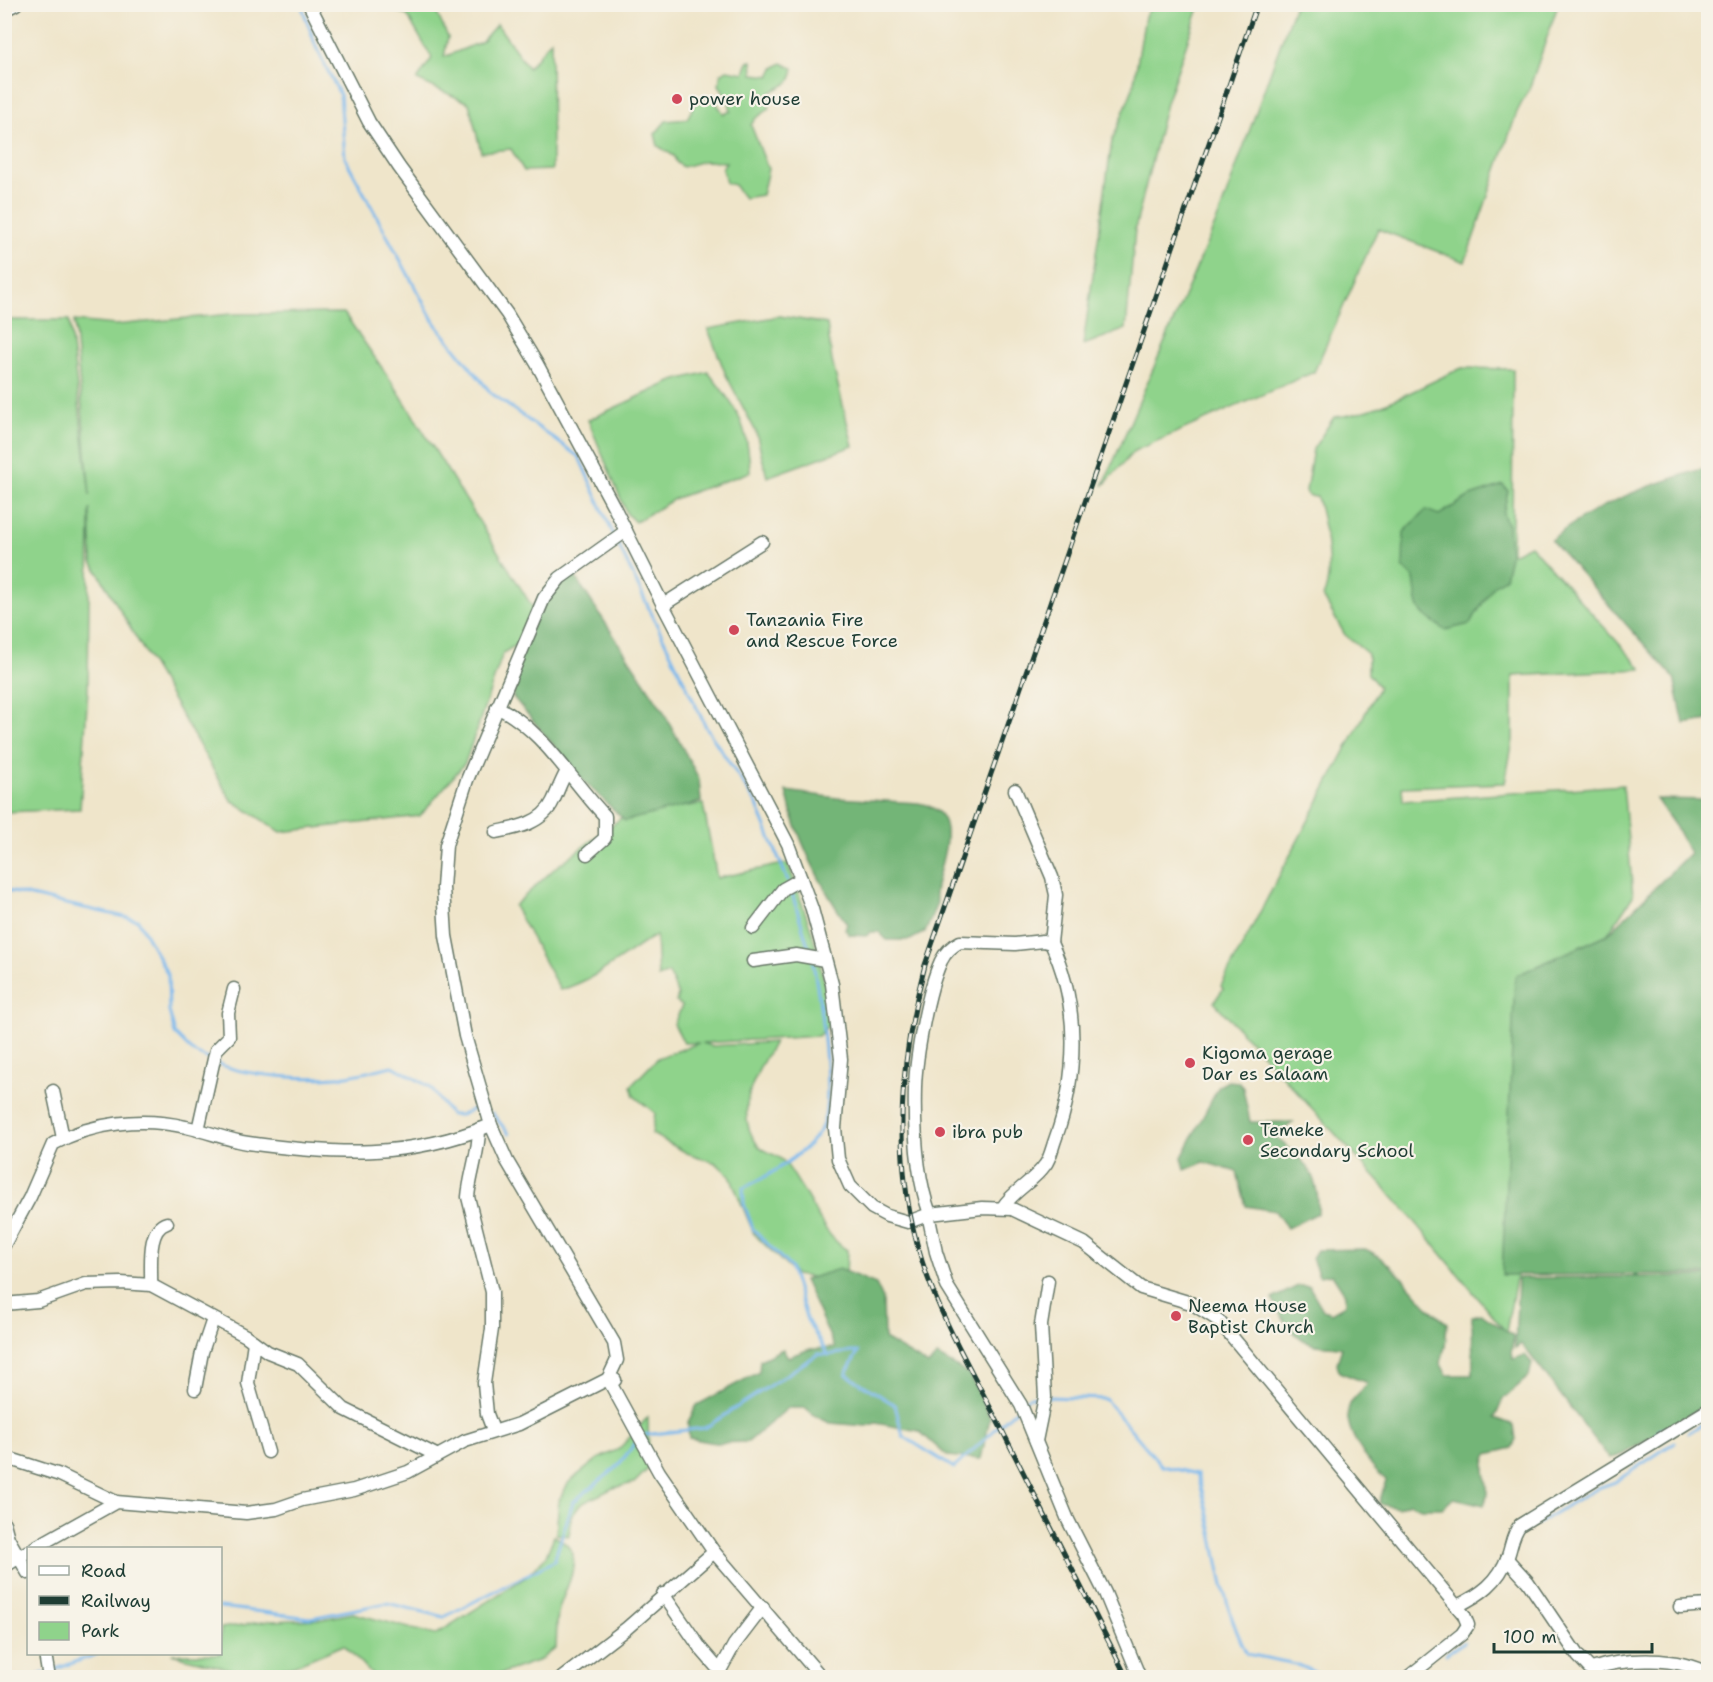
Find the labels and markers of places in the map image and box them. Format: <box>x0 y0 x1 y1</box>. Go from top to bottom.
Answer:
place label: power house <box>689 87 801 111</box>
marker: power house <box>670 92 684 106</box>
place label: Tanzania Fire and Rescue Force <box>746 608 898 653</box>
marker: Tanzania Fire and Rescue Force <box>727 623 741 637</box>
place label: Kigoma gerage Dar es Salaam <box>1202 1041 1333 1086</box>
marker: Kigoma gerage Dar es Salaam <box>1183 1056 1197 1070</box>
place label: Temeke Secondary School <box>1260 1118 1414 1163</box>
place label: ibra pub <box>952 1120 1023 1144</box>
marker: ibra pub <box>933 1125 947 1139</box>
marker: Temeke Secondary School <box>1241 1133 1255 1147</box>
place label: Neema House Baptist Church <box>1188 1294 1314 1339</box>
marker: Neema House Baptist Church <box>1169 1309 1183 1323</box>

